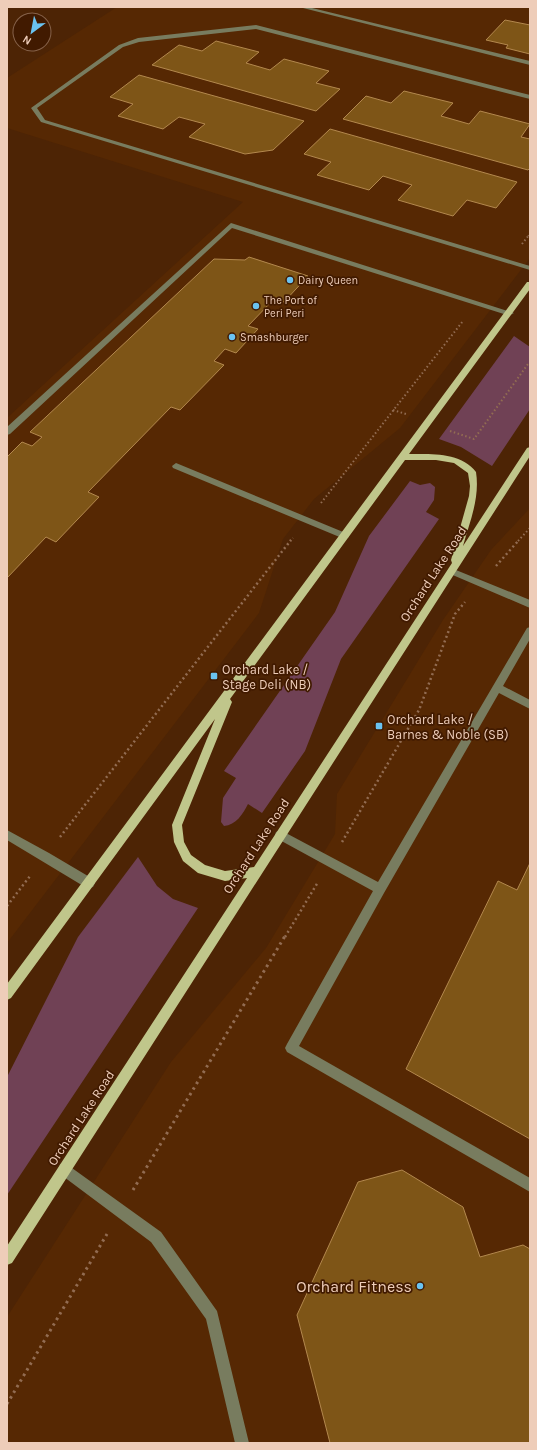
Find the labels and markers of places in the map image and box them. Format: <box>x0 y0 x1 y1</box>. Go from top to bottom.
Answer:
place label: Dairy Queen <box>298 274 358 287</box>
marker: Dairy Queen <box>285 275 295 285</box>
place label: The Port of Peri Peri <box>264 294 317 320</box>
marker: The Port of Peri Peri <box>251 301 261 311</box>
place label: Smashburger <box>240 331 308 344</box>
marker: Smashburger <box>227 332 237 342</box>
place label: Orchard Lake / Stage Deli (NB) <box>222 662 311 692</box>
marker: Orchard Lake / Stage Deli (NB) <box>209 671 219 681</box>
place label: Orchard Lake / Barnes & Noble (SB) <box>387 712 509 742</box>
marker: Orchard Lake / Barnes & Noble (SB) <box>374 721 384 731</box>
place label: Orchard Fitness <box>296 1277 412 1296</box>
marker: Orchard Fitness <box>415 1281 425 1291</box>

